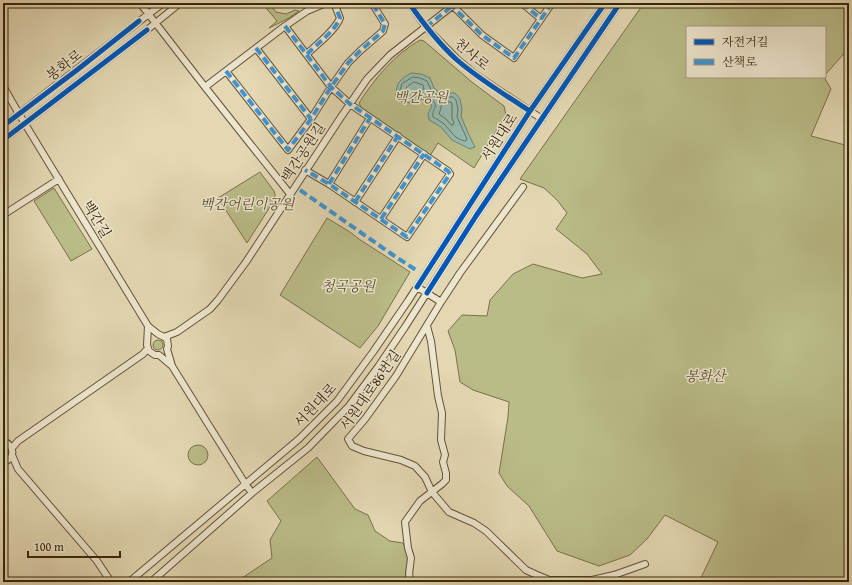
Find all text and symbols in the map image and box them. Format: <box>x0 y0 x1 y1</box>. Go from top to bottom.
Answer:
legend <box>686 26 826 78</box>
street label: 천사로 <box>450 33 494 75</box>
text: 자전거길 <box>722 33 768 50</box>
street label: 봉화로 <box>42 44 87 85</box>
text: 산책로 <box>722 53 757 70</box>
park label: 백간공원 <box>394 87 450 107</box>
street label: 서원대로 <box>476 108 522 165</box>
street label: 백간공원길 <box>276 118 330 186</box>
park label: 백간어린이공원 <box>200 194 296 214</box>
street label: 백간길 <box>78 196 116 242</box>
park label: 청곡공원 <box>321 276 377 296</box>
street label: 서원대로86번길 <box>335 346 405 434</box>
park label: 봉화산 <box>685 366 728 386</box>
street label: 서원대로 <box>289 378 341 432</box>
scale bar <box>28 533 120 559</box>
text: 100 m <box>34 538 64 555</box>

